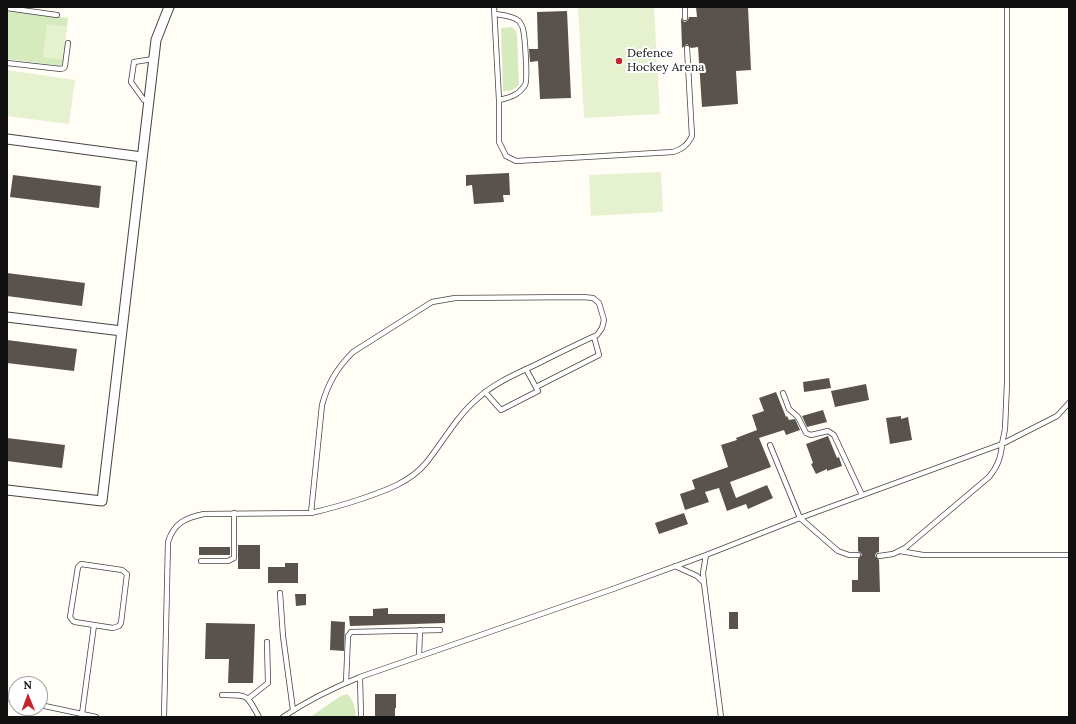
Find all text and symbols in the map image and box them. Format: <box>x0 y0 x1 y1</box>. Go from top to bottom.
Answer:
place label: Defence Hockey Arena <box>627 47 704 75</box>
marker: Defence Hockey Arena <box>614 56 624 66</box>
north arrow <box>8 676 48 716</box>
text: N <box>23 678 32 692</box>

